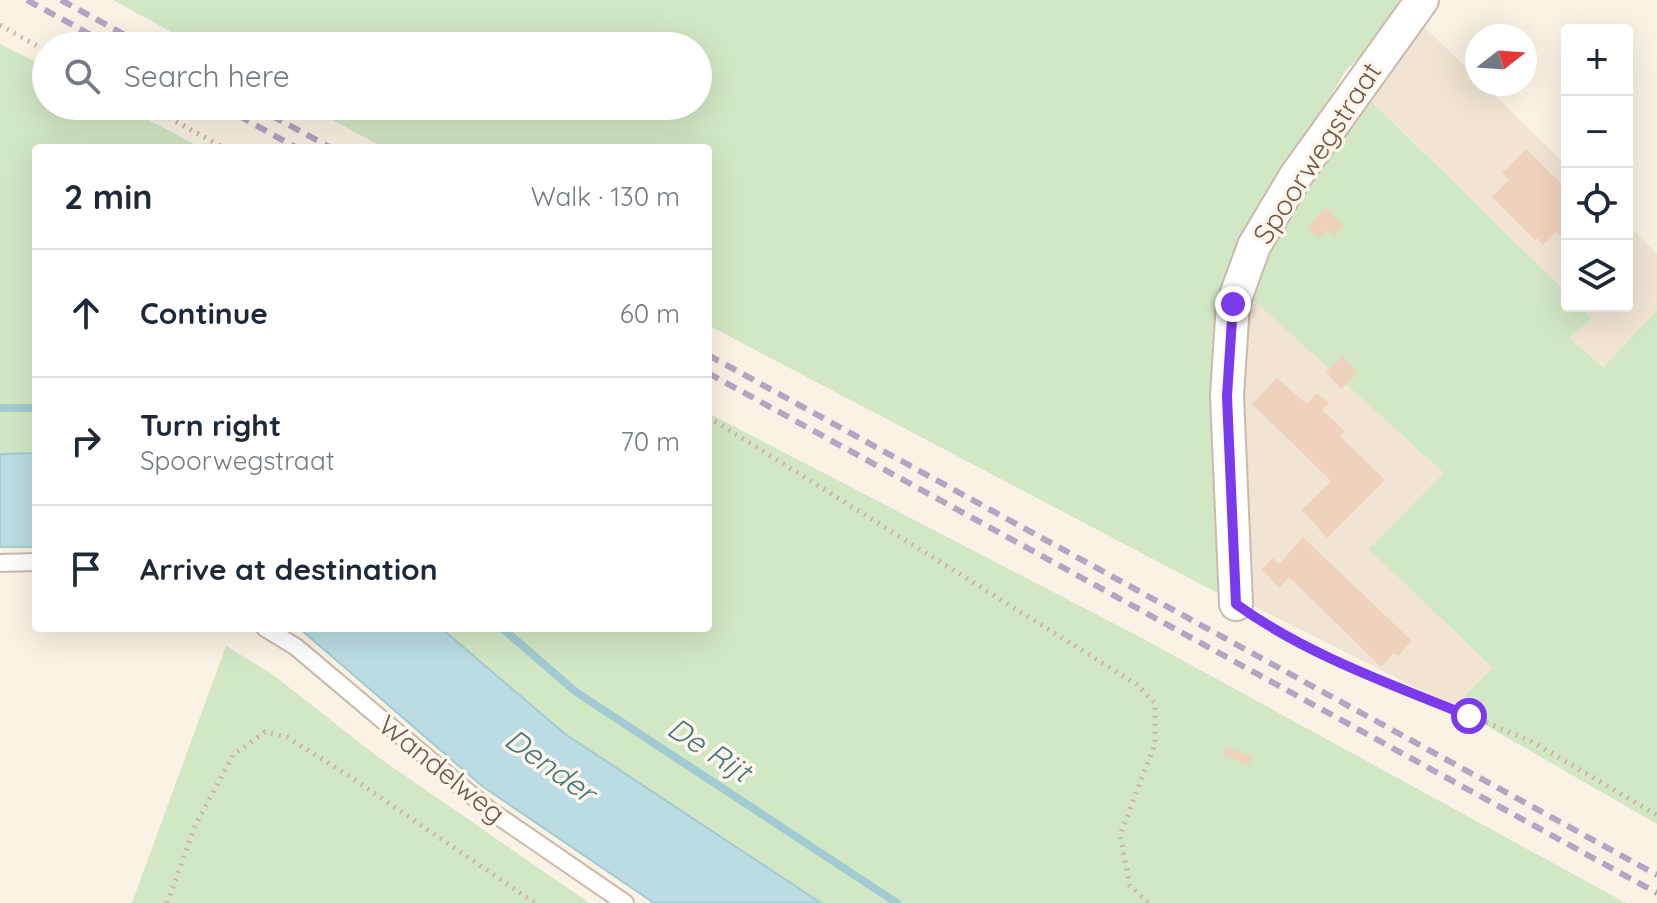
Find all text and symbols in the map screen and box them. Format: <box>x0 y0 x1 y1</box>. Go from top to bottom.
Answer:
north arrow <box>1465 24 1537 96</box>
map controls <box>1561 24 1633 312</box>
button: + <box>1561 24 1633 96</box>
search box <box>32 32 712 120</box>
icon: search <box>60 54 104 98</box>
street label: Spoorwegstraat <box>1245 55 1388 250</box>
text: Search here <box>124 57 290 95</box>
button: − <box>1561 96 1633 168</box>
button: locate <box>1561 168 1633 240</box>
text: 2 min <box>64 175 153 218</box>
text: Walk · 130 m <box>531 180 680 213</box>
button: layers <box>1561 240 1633 312</box>
route end <box>1215 286 1251 322</box>
icon: ahead <box>64 291 108 335</box>
text: Continue <box>140 294 268 332</box>
text: 60 m <box>620 297 680 330</box>
text: Turn right <box>140 406 281 444</box>
icon: right <box>64 419 108 463</box>
text: 70 m <box>620 425 680 458</box>
text: Spoorwegstraat <box>140 444 334 477</box>
icon: arrive <box>64 547 108 591</box>
text: Arrive at destination <box>140 550 438 588</box>
route start <box>1451 698 1487 734</box>
street label: Wandelweg <box>372 707 513 830</box>
water label: De Rijt <box>661 708 761 792</box>
water label: Dender <box>498 720 606 813</box>

